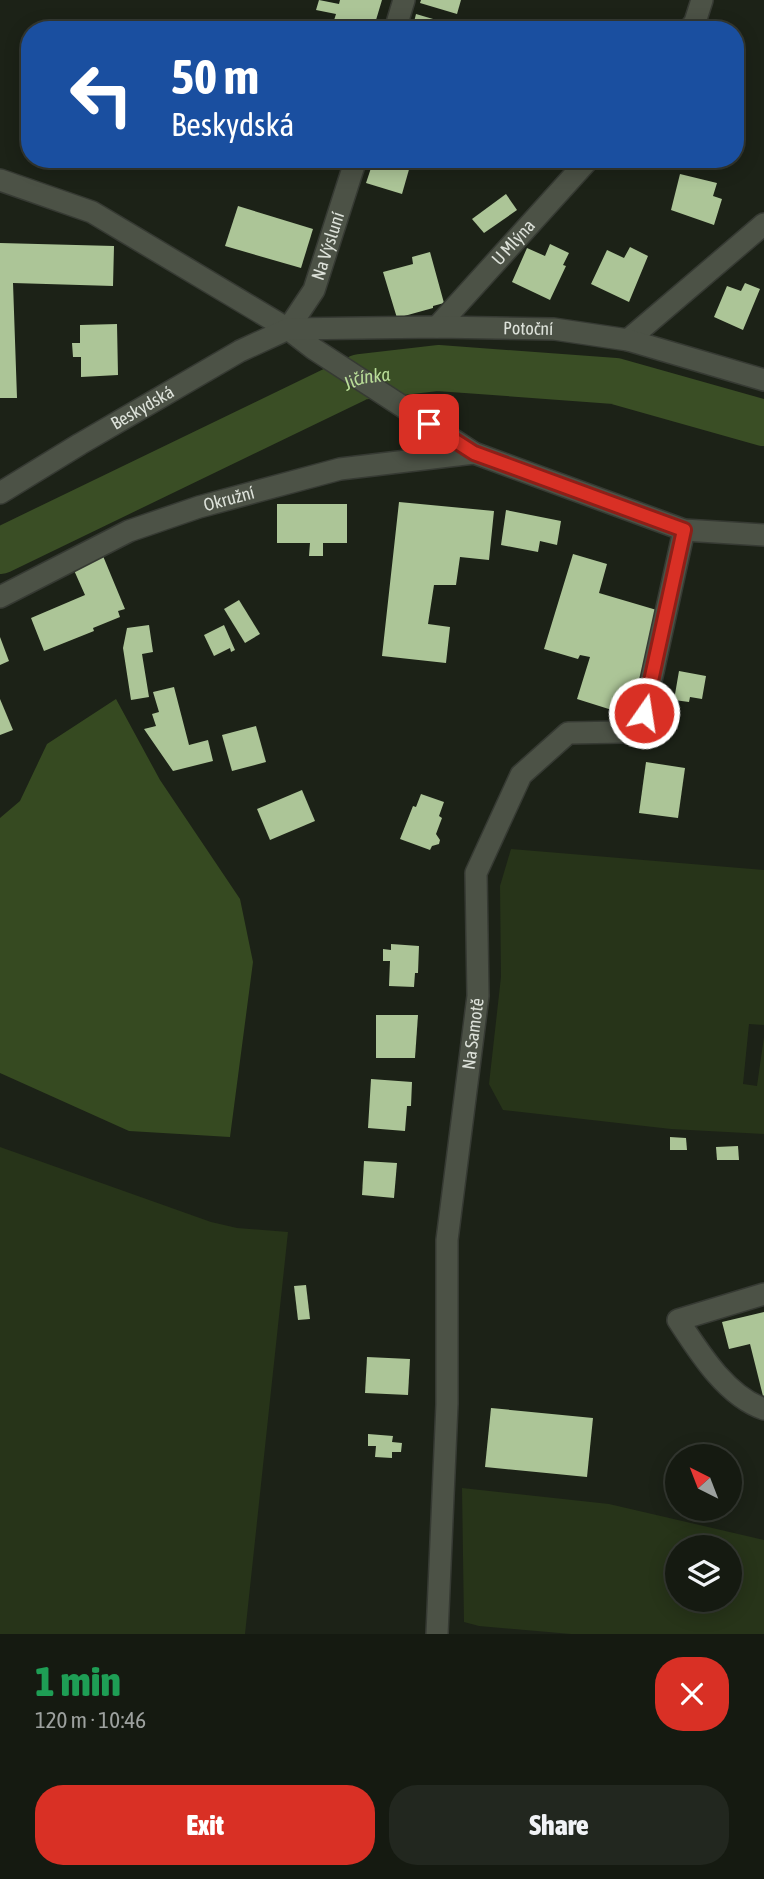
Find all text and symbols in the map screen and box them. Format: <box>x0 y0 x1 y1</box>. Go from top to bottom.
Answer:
text: 50 m <box>171 48 259 104</box>
icon: left <box>56 49 147 140</box>
text: Beskydská <box>171 106 294 143</box>
street label: Na Výsluní <box>307 209 348 283</box>
street label: U Mlýna <box>487 215 539 269</box>
street label: Potoční <box>503 317 554 339</box>
water label: Jičínka <box>338 363 391 395</box>
street label: Beskydská <box>107 381 177 434</box>
pin <box>399 394 459 454</box>
icon: arrive <box>410 405 448 443</box>
street label: Okružní <box>201 482 257 515</box>
position arrow <box>607 676 681 750</box>
street label: Na Samotě <box>458 997 488 1071</box>
north arrow <box>665 1444 742 1521</box>
map controls <box>665 1444 742 1612</box>
button: layers <box>665 1535 742 1612</box>
text: 1 min <box>35 1657 121 1705</box>
button: close <box>655 1657 729 1731</box>
text: 120 m · 10:46 <box>35 1707 146 1733</box>
button: Exit <box>35 1785 375 1865</box>
button: Share <box>389 1785 729 1865</box>

